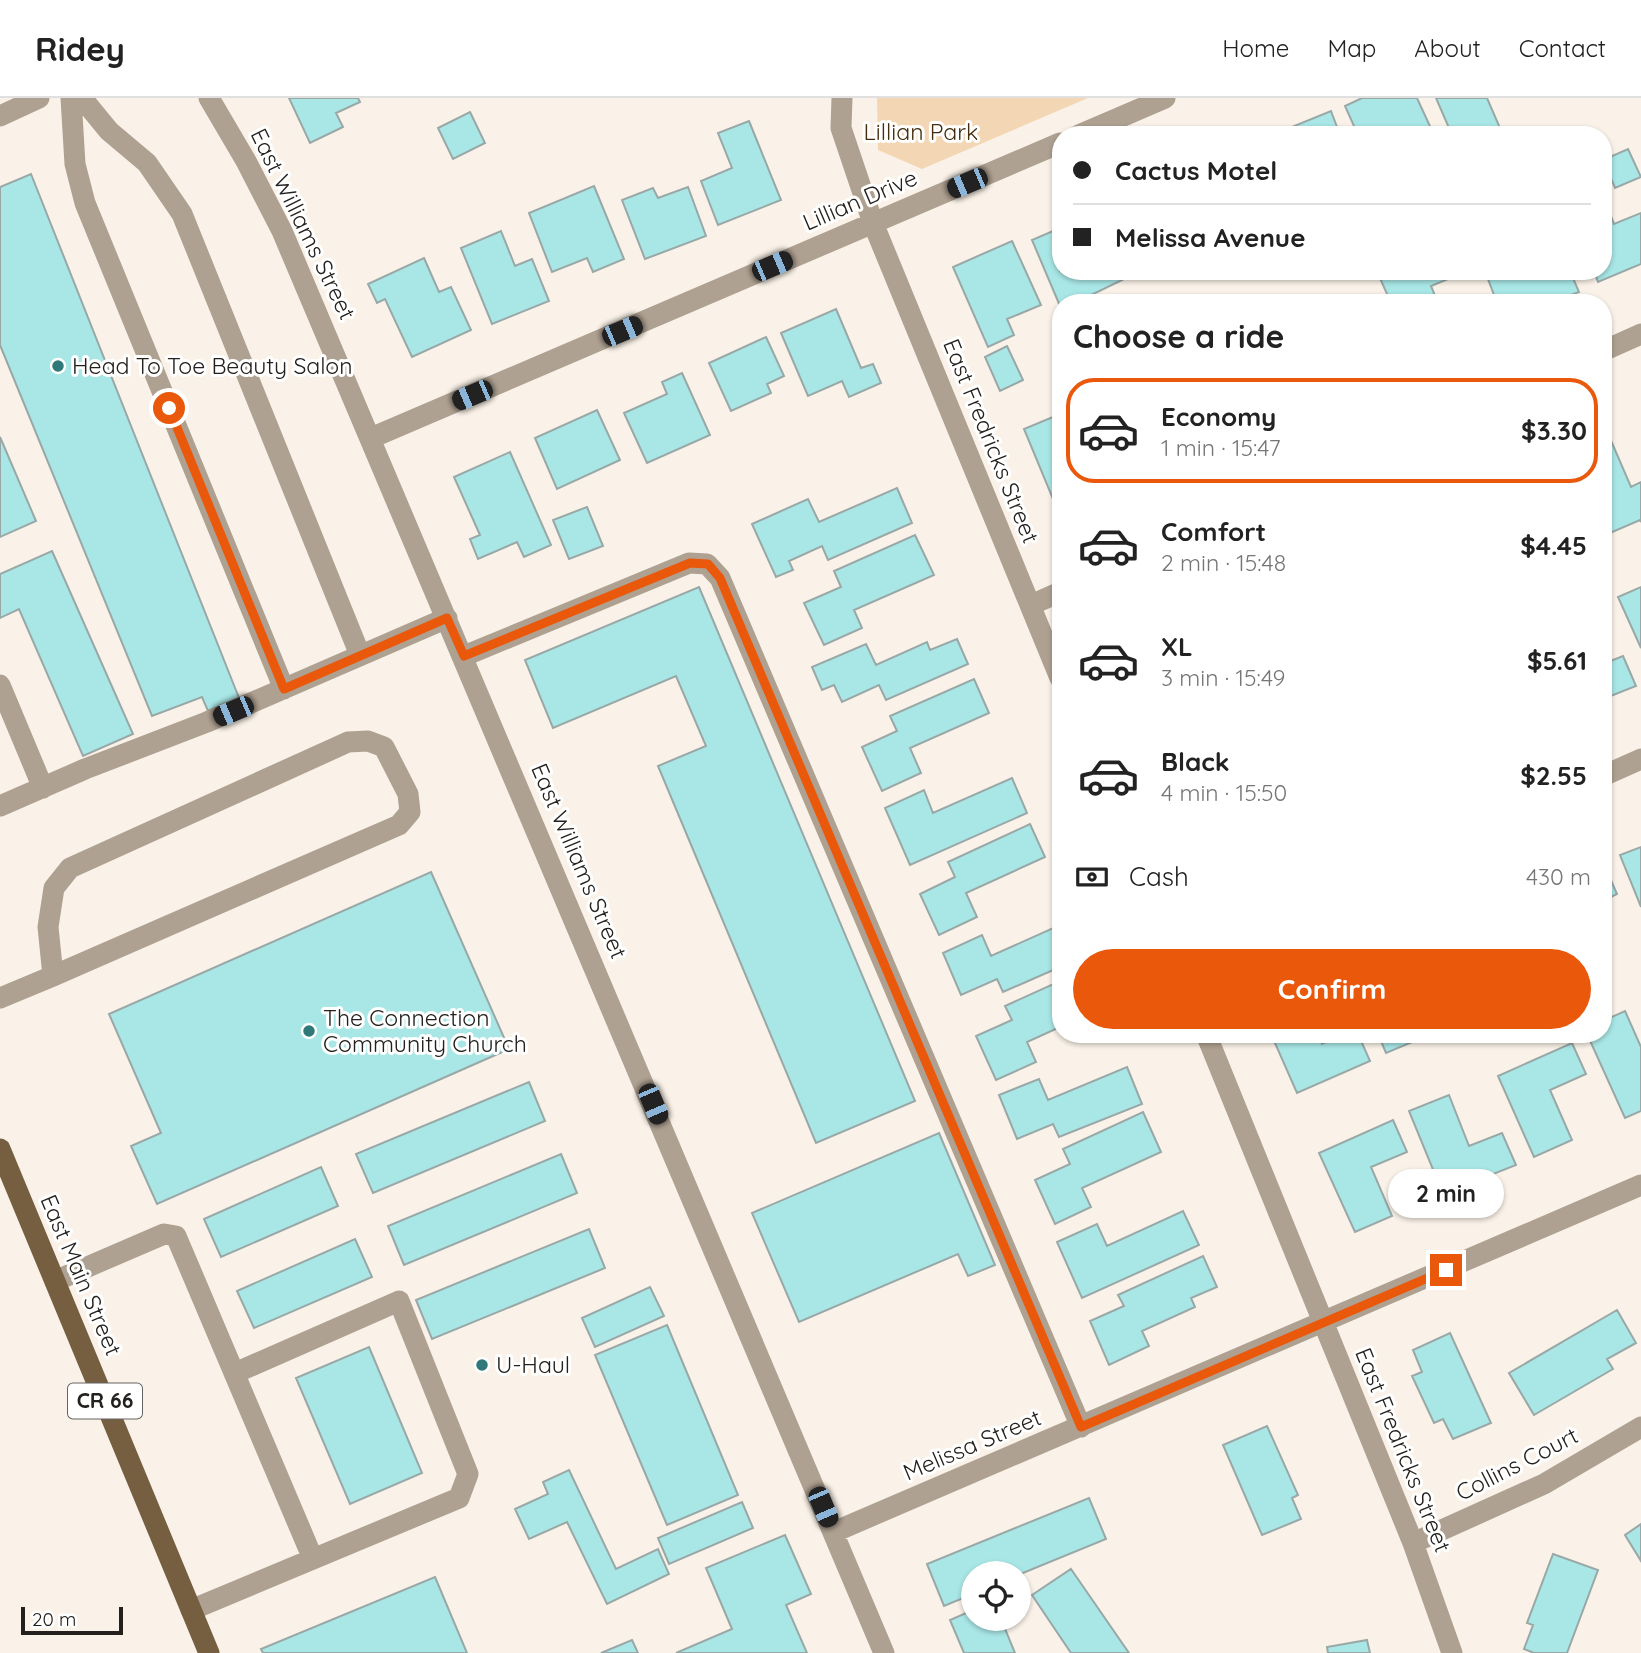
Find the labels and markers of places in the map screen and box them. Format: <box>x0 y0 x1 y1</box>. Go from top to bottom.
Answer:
place label: Head To Toe Beauty Salon <box>72 351 353 380</box>
marker: Head To Toe Beauty Salon <box>50 358 66 374</box>
place label: The Connection Community Church <box>323 1003 527 1058</box>
marker: The Connection Community Church <box>301 1023 317 1039</box>
place label: U-Haul <box>496 1350 570 1379</box>
marker: U-Haul <box>474 1357 490 1373</box>

